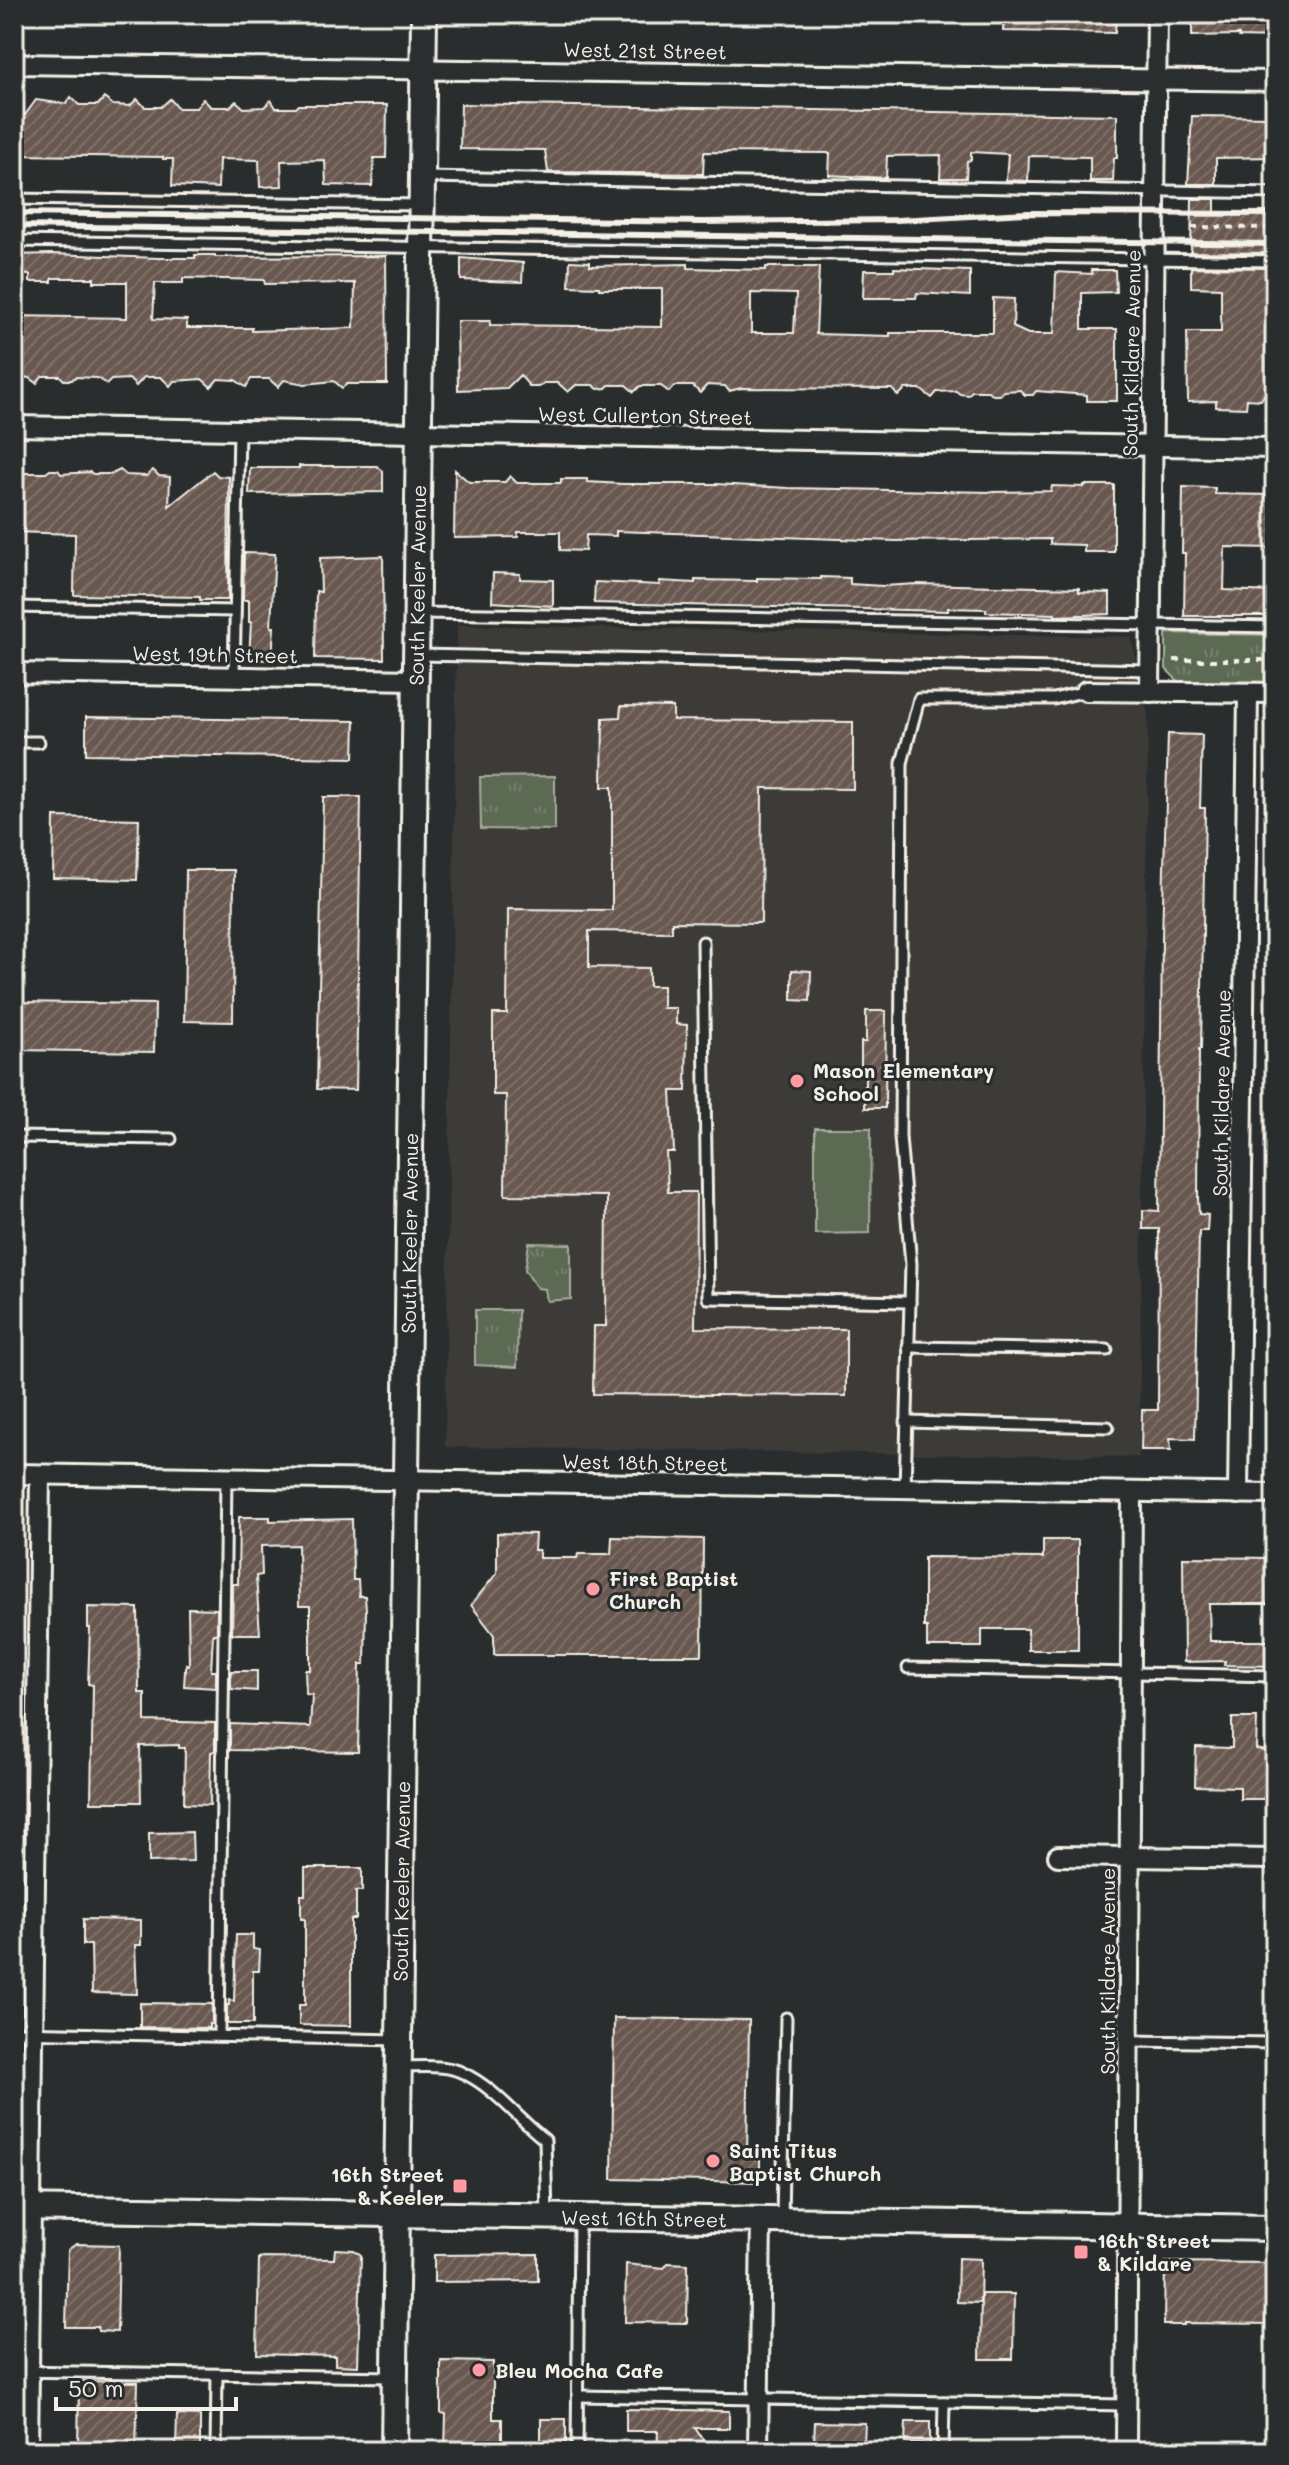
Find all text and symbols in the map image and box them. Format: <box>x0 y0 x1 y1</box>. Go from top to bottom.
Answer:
street label: West 21st Street <box>563 36 727 64</box>
street label: South Kildare Avenue <box>1116 249 1146 457</box>
street label: West Cullerton Street <box>538 400 752 430</box>
street label: South Keeler Avenue <box>403 485 431 686</box>
street label: West 19th Street <box>132 640 298 668</box>
street label: South Kildare Avenue <box>1206 989 1236 1197</box>
place label: Mason Elementary School <box>813 1057 994 1106</box>
marker: Mason Elementary School <box>788 1072 806 1090</box>
street label: South Keeler Avenue <box>395 1133 423 1334</box>
street label: West 18th Street <box>562 1448 728 1476</box>
place label: First Baptist Church <box>609 1565 738 1614</box>
marker: First Baptist Church <box>584 1580 602 1598</box>
street label: South Keeler Avenue <box>387 1781 415 1982</box>
street label: South Kildare Avenue <box>1094 1868 1120 2074</box>
place label: Saint Titus Baptist Church <box>729 2137 881 2186</box>
marker: Saint Titus Baptist Church <box>704 2152 722 2170</box>
place label: 16th Street & Keeler <box>331 2161 444 2210</box>
marker: 16th Street & Keeler <box>451 2177 469 2195</box>
street label: West 16th Street <box>561 2204 727 2232</box>
place label: 16th Street & Kildare <box>1097 2227 1210 2276</box>
marker: 16th Street & Kildare <box>1072 2243 1090 2261</box>
place label: Bleu Mocha Cafe <box>495 2357 664 2383</box>
scale bar <box>56 2361 236 2411</box>
marker: Bleu Mocha Cafe <box>470 2361 488 2379</box>
text: 50 m <box>68 2372 124 2403</box>

